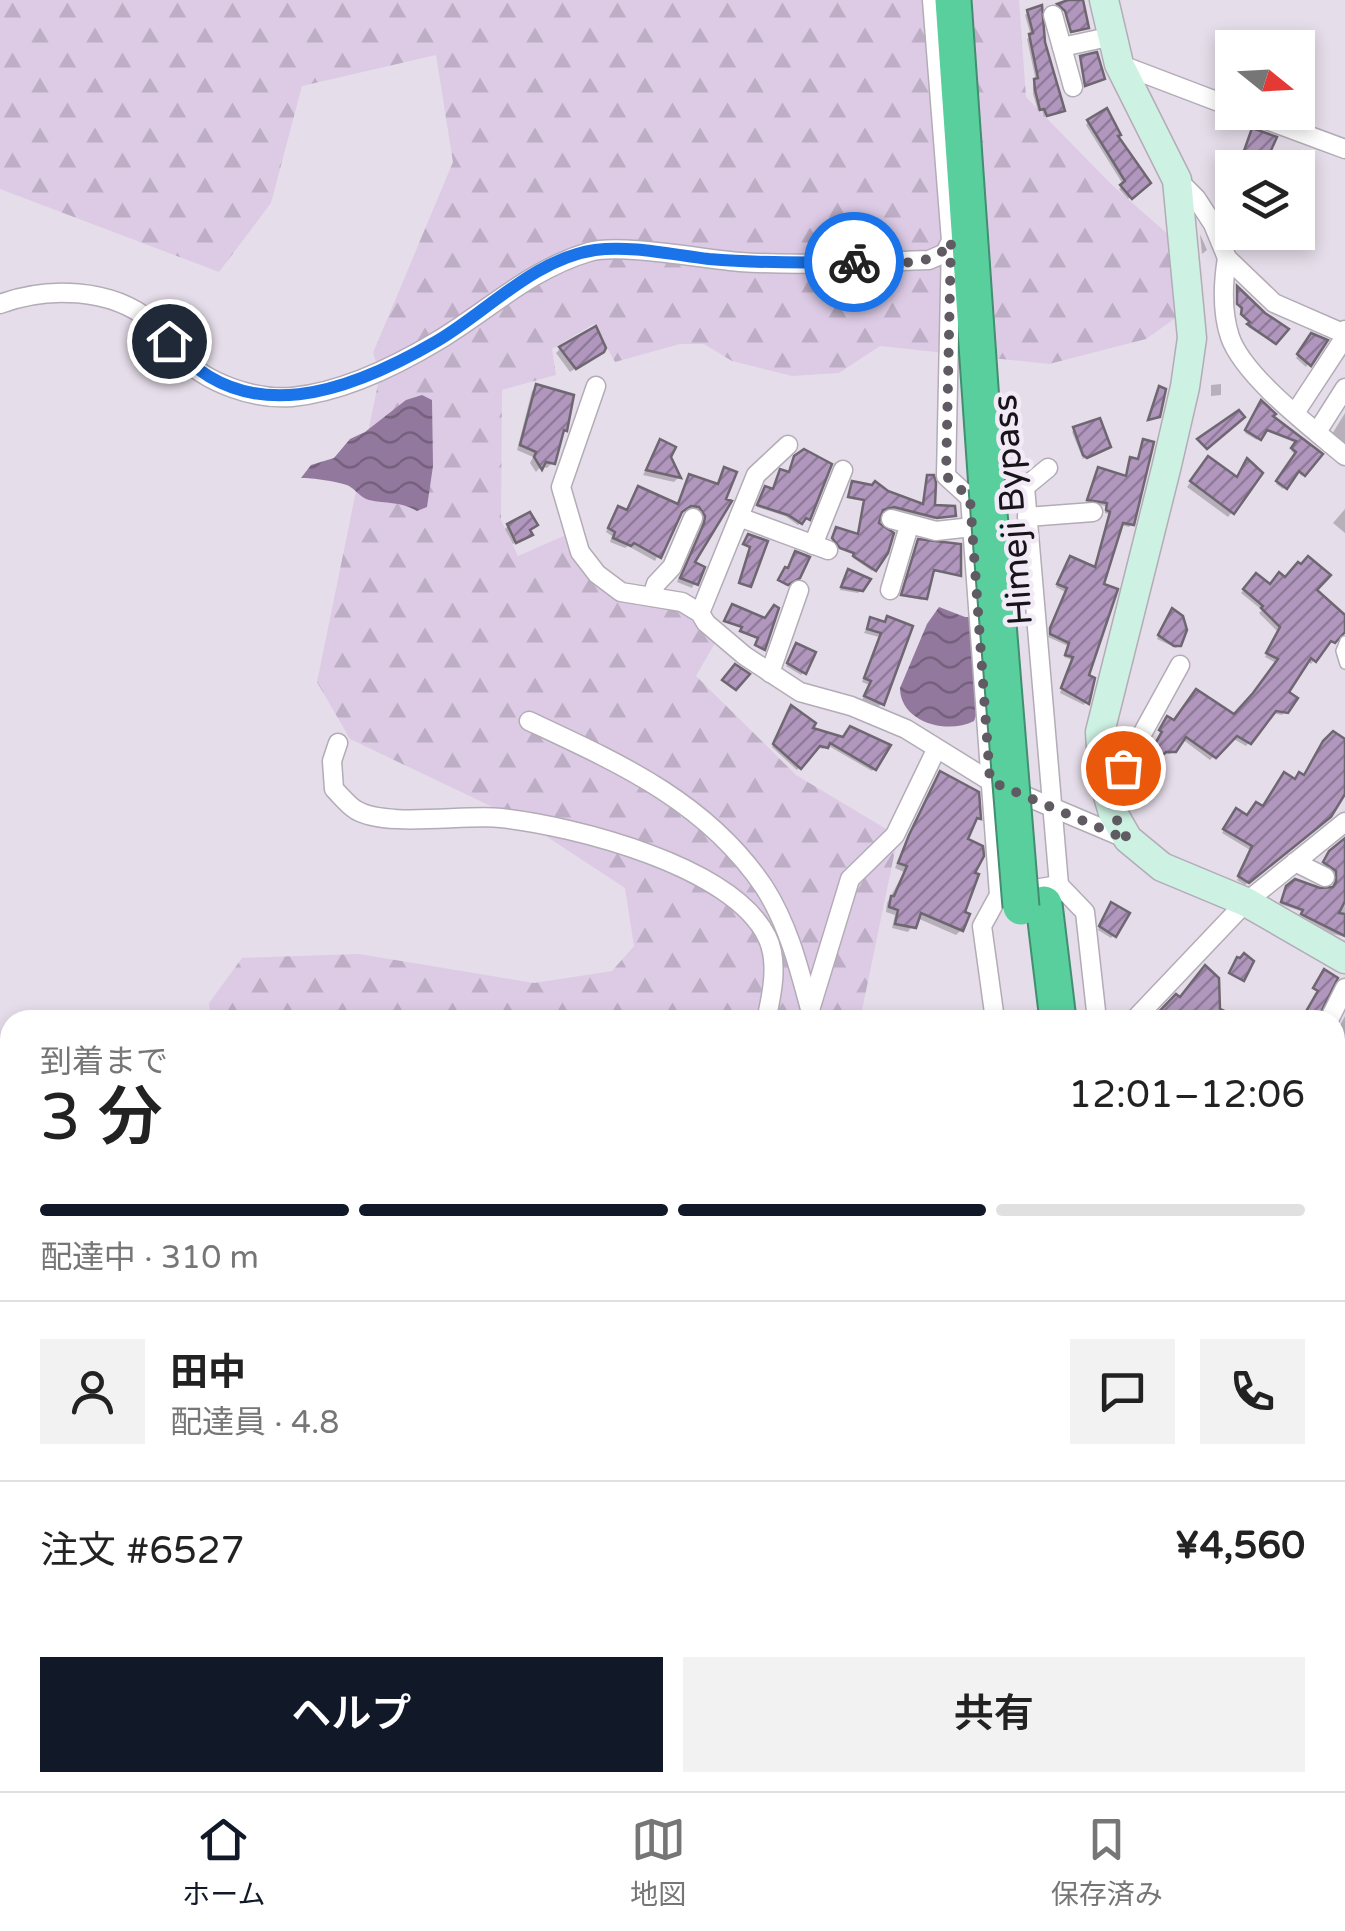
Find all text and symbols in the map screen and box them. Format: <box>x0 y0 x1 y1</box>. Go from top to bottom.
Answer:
north arrow <box>1215 30 1315 130</box>
map controls <box>1215 30 1315 250</box>
button: layers <box>1215 150 1315 250</box>
courier <box>804 212 904 312</box>
icon: bike <box>827 235 882 290</box>
pin <box>127 299 212 384</box>
icon: home <box>142 314 197 369</box>
street label: Himeji Bypass <box>984 393 1042 627</box>
pin <box>1081 726 1166 811</box>
icon: bag <box>1096 741 1151 796</box>
text: 到着まで <box>40 1043 168 1081</box>
text: 12:01–12:06 <box>1068 1072 1305 1118</box>
text: 3 分 <box>40 1079 163 1158</box>
text: 配達中 · 310 m <box>40 1239 259 1277</box>
button: person <box>40 1339 145 1444</box>
button: chat <box>1070 1339 1175 1444</box>
button: phone <box>1200 1339 1305 1444</box>
text: 田中 <box>170 1350 246 1396</box>
text: 配達員 · 4.8 <box>170 1404 339 1442</box>
text: ¥4,560 <box>1175 1523 1305 1569</box>
text: 注文 #6527 <box>40 1528 245 1574</box>
button: ヘルプ <box>40 1657 663 1772</box>
button: 共有 <box>683 1657 1305 1772</box>
tab: ホーム <box>182 1812 265 1912</box>
tab: 地図 <box>630 1812 686 1912</box>
tab: 保存済み <box>1051 1812 1163 1912</box>

